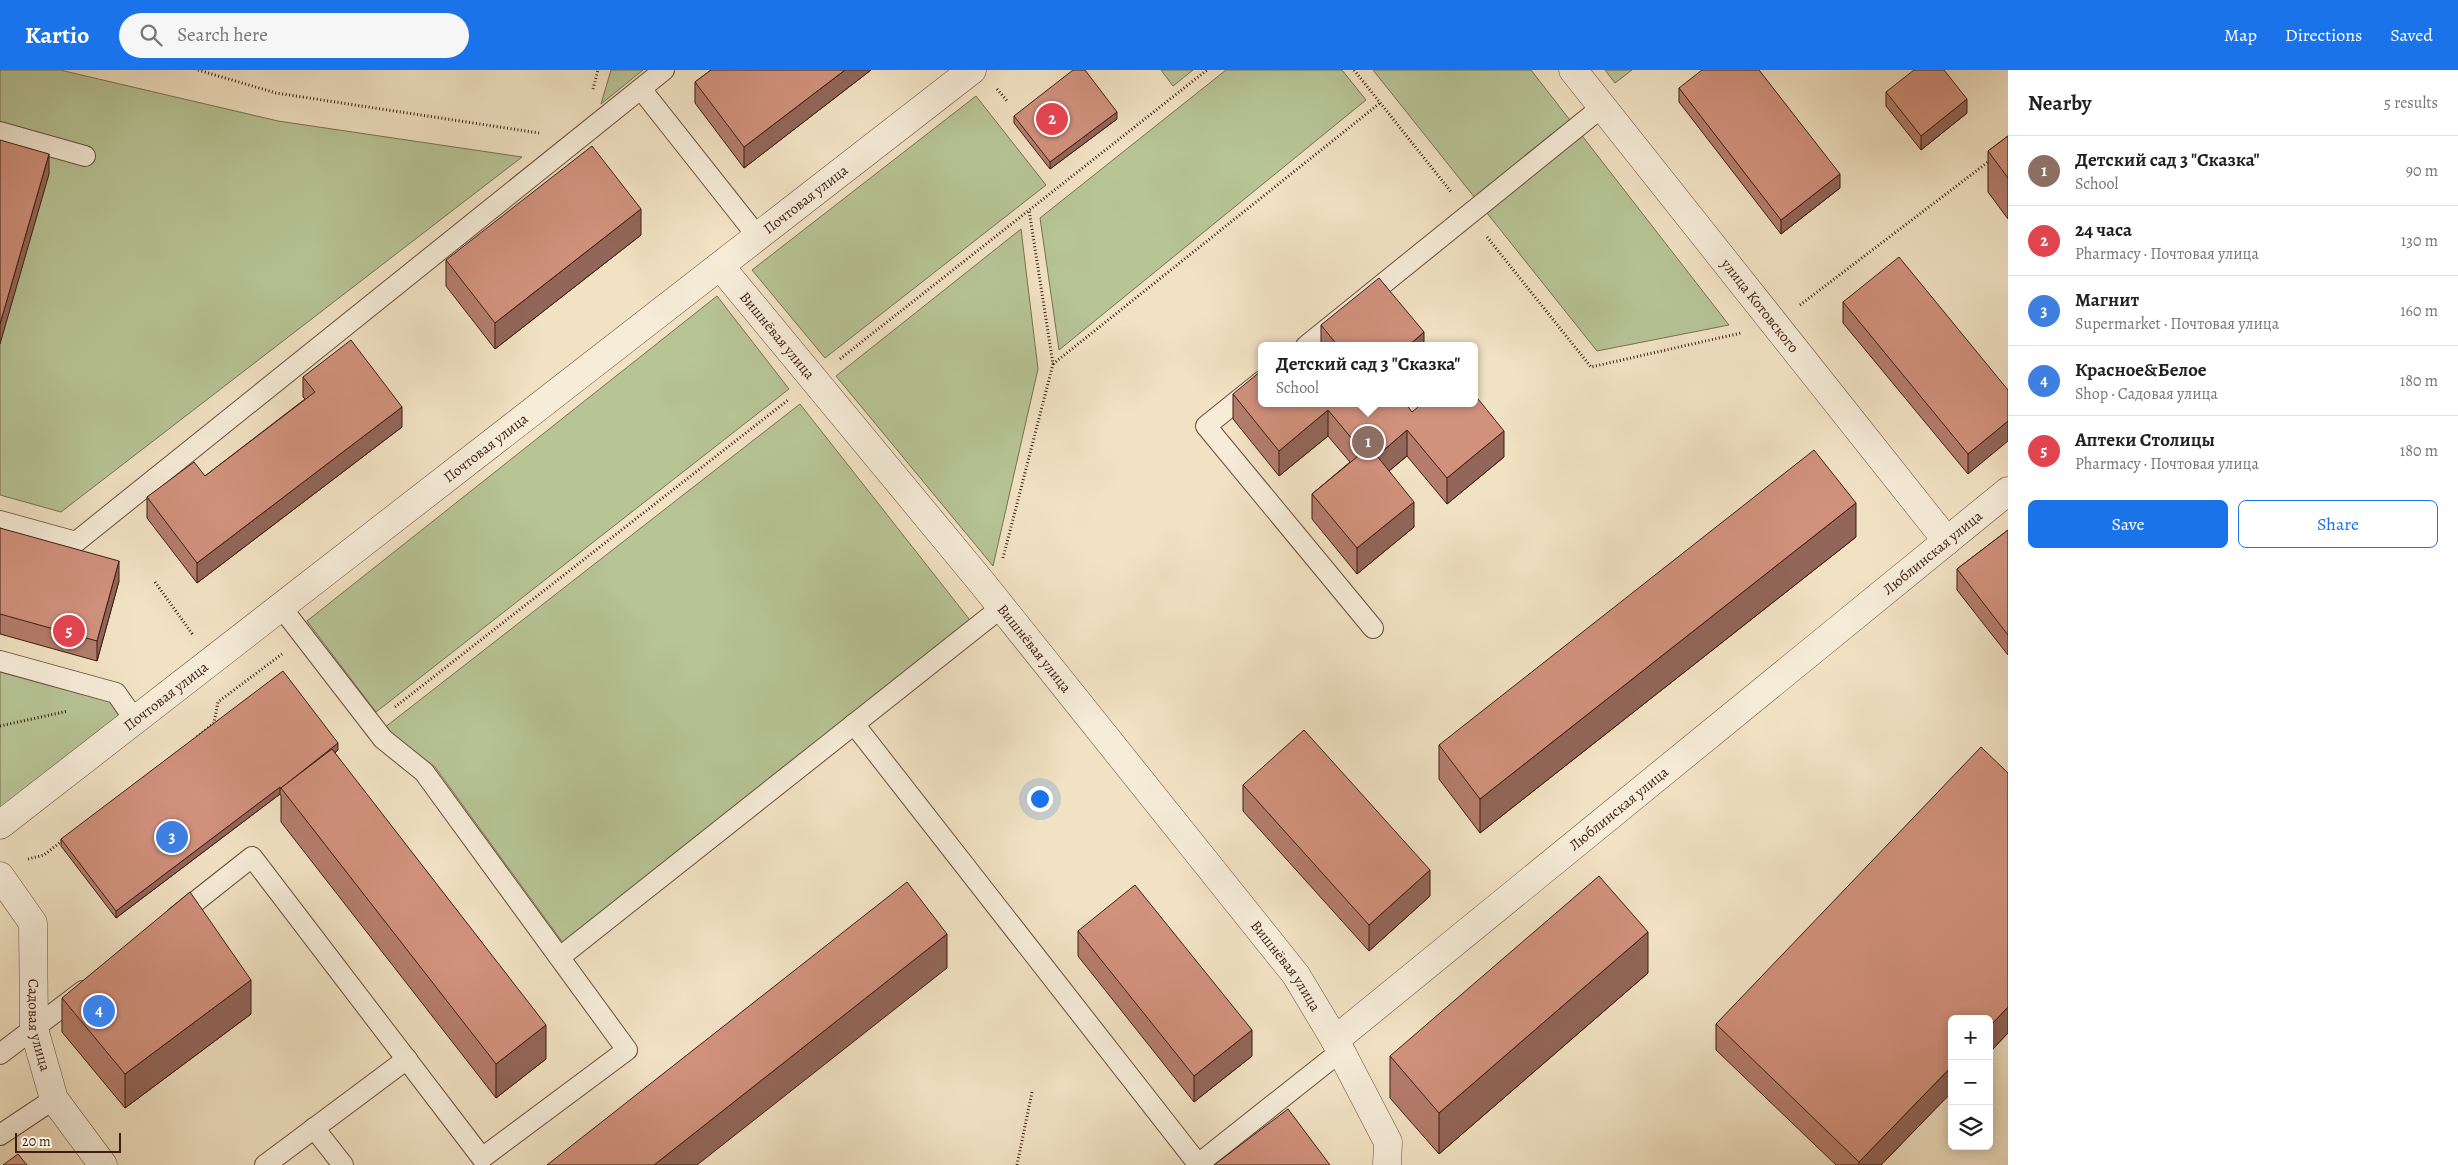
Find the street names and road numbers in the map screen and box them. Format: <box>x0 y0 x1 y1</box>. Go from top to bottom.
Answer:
street label: Почтовая улица <box>759 160 852 238</box>
street label: улица Котовского <box>1716 254 1804 357</box>
street label: Вишнёвая улица <box>735 287 820 383</box>
street label: Почтовая улица <box>439 408 532 487</box>
street label: Люблинская улица <box>1878 506 1986 599</box>
street label: Вишнёвая улица <box>993 600 1076 697</box>
street label: Почтовая улица <box>119 657 212 735</box>
street label: Люблинская улица <box>1565 762 1673 855</box>
street label: Вишнёвая улица <box>1246 916 1325 1015</box>
street label: Садовая улица <box>24 979 56 1074</box>

